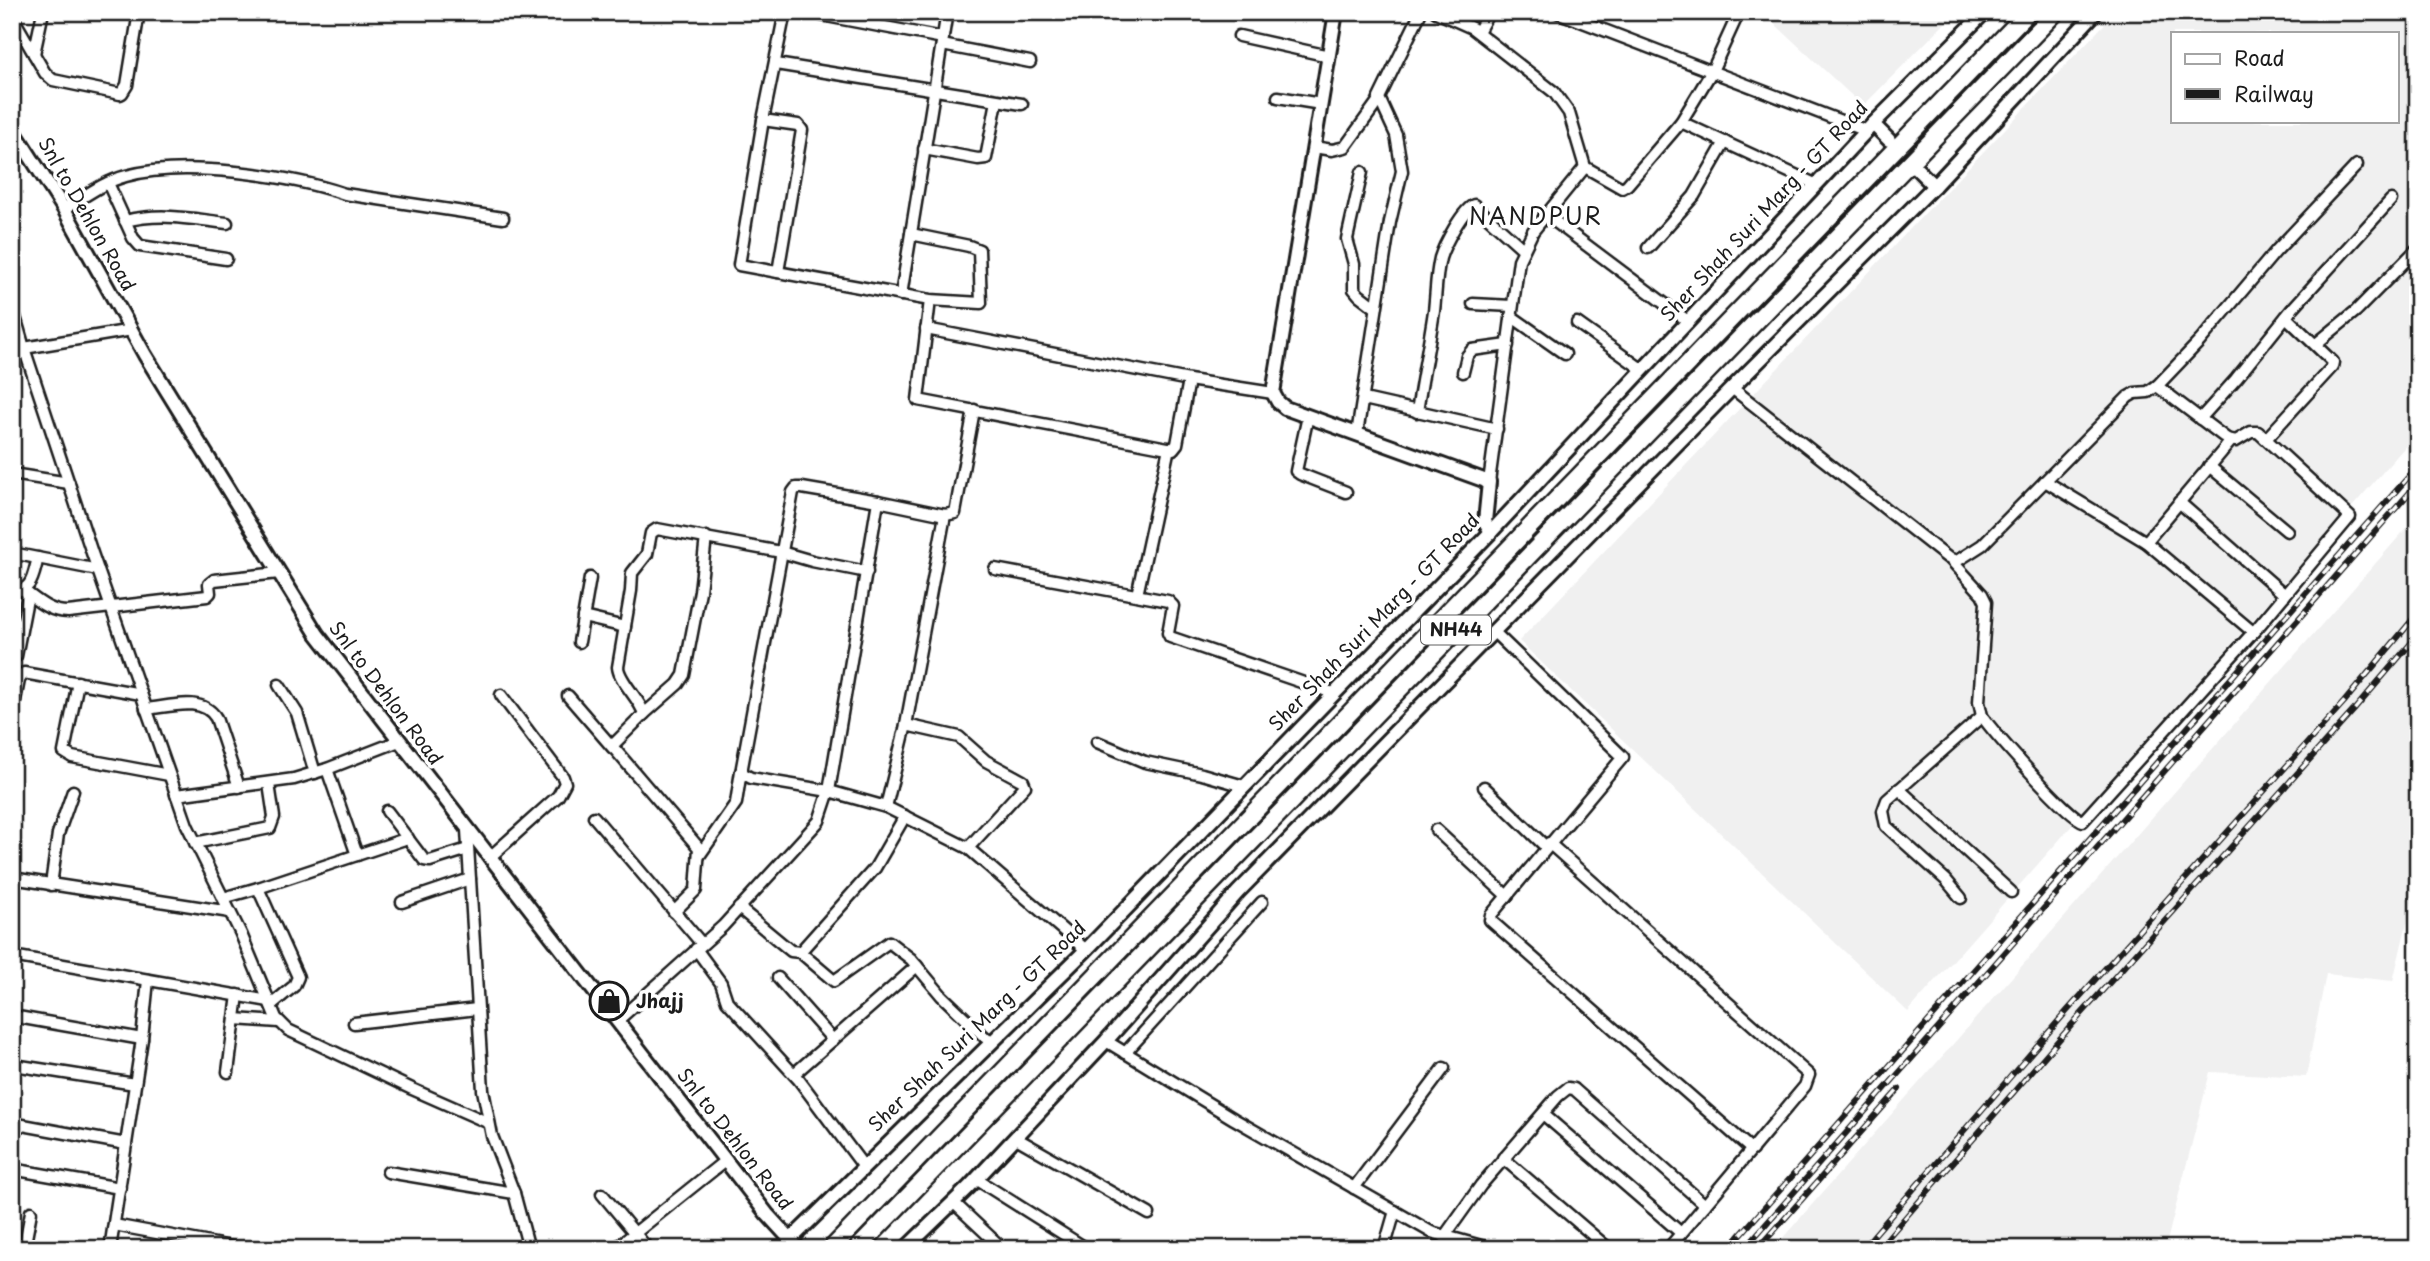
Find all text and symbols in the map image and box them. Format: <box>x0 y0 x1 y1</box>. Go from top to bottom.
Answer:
legend <box>2171 32 2398 122</box>
text: Road <box>2234 41 2285 73</box>
text: Railway <box>2234 77 2314 109</box>
street label: Sher Shah Suri Marg - GT Road <box>1653 94 1873 327</box>
street label: Snl to Dehlon Road <box>32 131 143 296</box>
district label: NANDPUR <box>1469 198 1603 233</box>
street label: Sher Shah Suri Marg - GT Road <box>1262 506 1485 736</box>
street label: Snl to Dehlon Road <box>323 615 450 770</box>
road number: NH44 <box>1421 616 1491 644</box>
street label: Sher Shah Suri Marg - GT Road <box>861 914 1091 1137</box>
shop icon: Jhajj <box>588 980 630 1022</box>
place label: Jhajj <box>636 986 684 1014</box>
street label: Snl to Dehlon Road <box>671 1061 800 1215</box>

